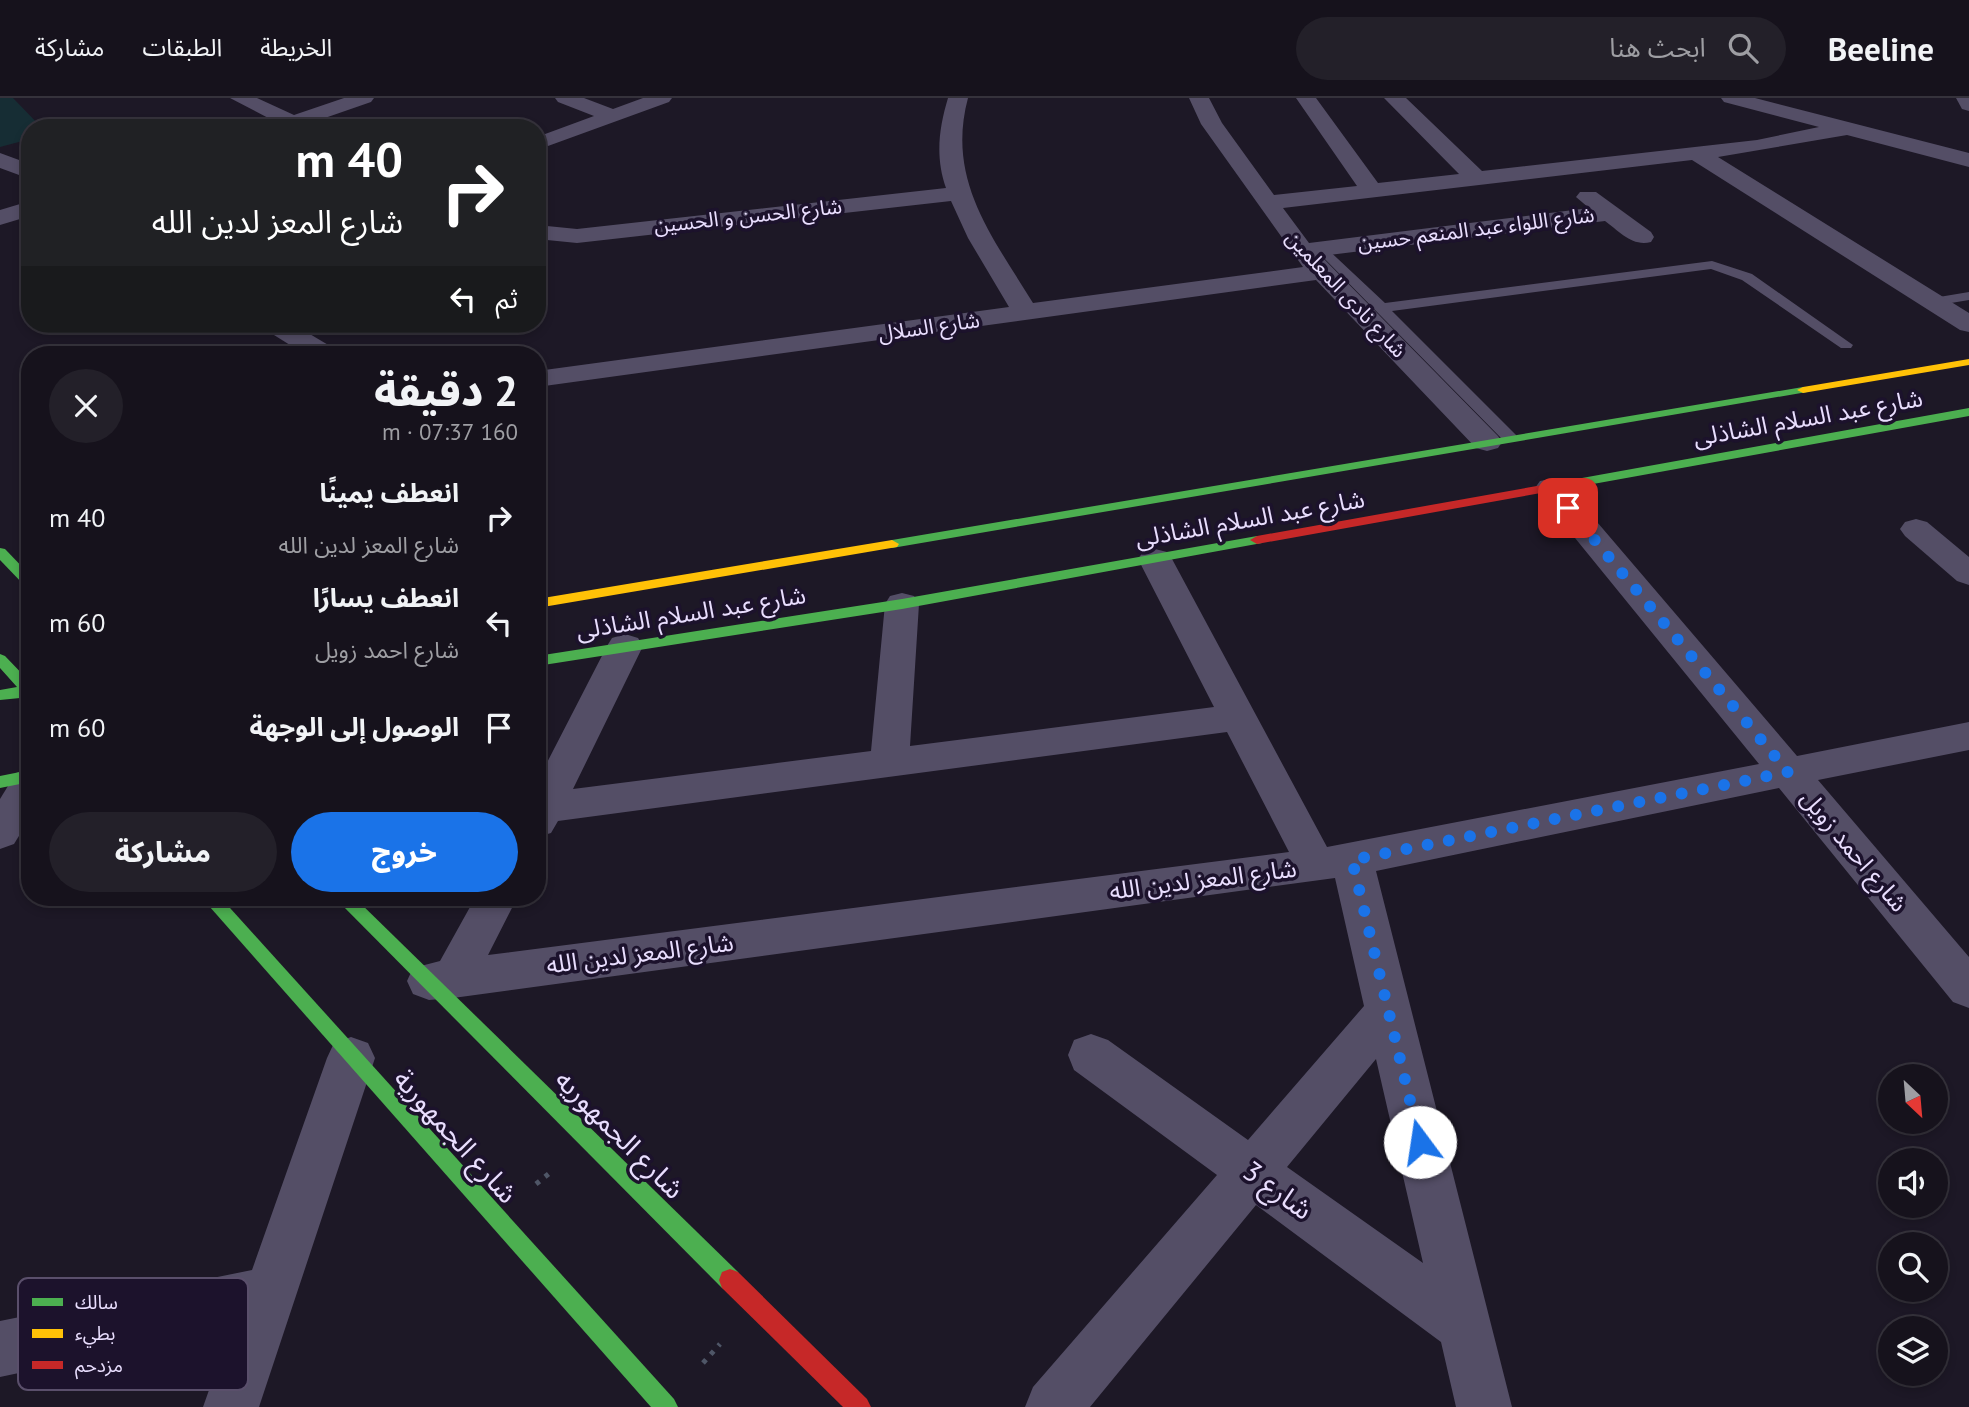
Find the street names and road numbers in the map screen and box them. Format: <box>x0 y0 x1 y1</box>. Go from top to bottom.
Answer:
street label: شارع الحسن و الحسين <box>653 192 844 241</box>
street label: شارع اللواء عبد المنعم حسين <box>1356 201 1596 258</box>
street label: شارع نادى المعلمين <box>1279 224 1413 365</box>
street label: شارع السلال <box>877 306 982 349</box>
street label: شارع عبد السلام الشاذلى <box>1691 382 1925 456</box>
street label: شارع عبد السلام الشاذلى <box>1133 483 1367 557</box>
street label: شارع عبد السلام الشاذلى <box>574 579 808 649</box>
street label: شارع احمد زويل <box>1793 783 1915 920</box>
street label: شارع المعز لدين الله <box>1108 853 1299 908</box>
street label: شارع المعز لدين الله <box>545 927 736 982</box>
street label: شارع الجمهورية <box>384 1061 527 1213</box>
street label: شارع الجمهوريه <box>545 1061 693 1209</box>
street label: شارع 3 <box>1234 1152 1320 1230</box>

